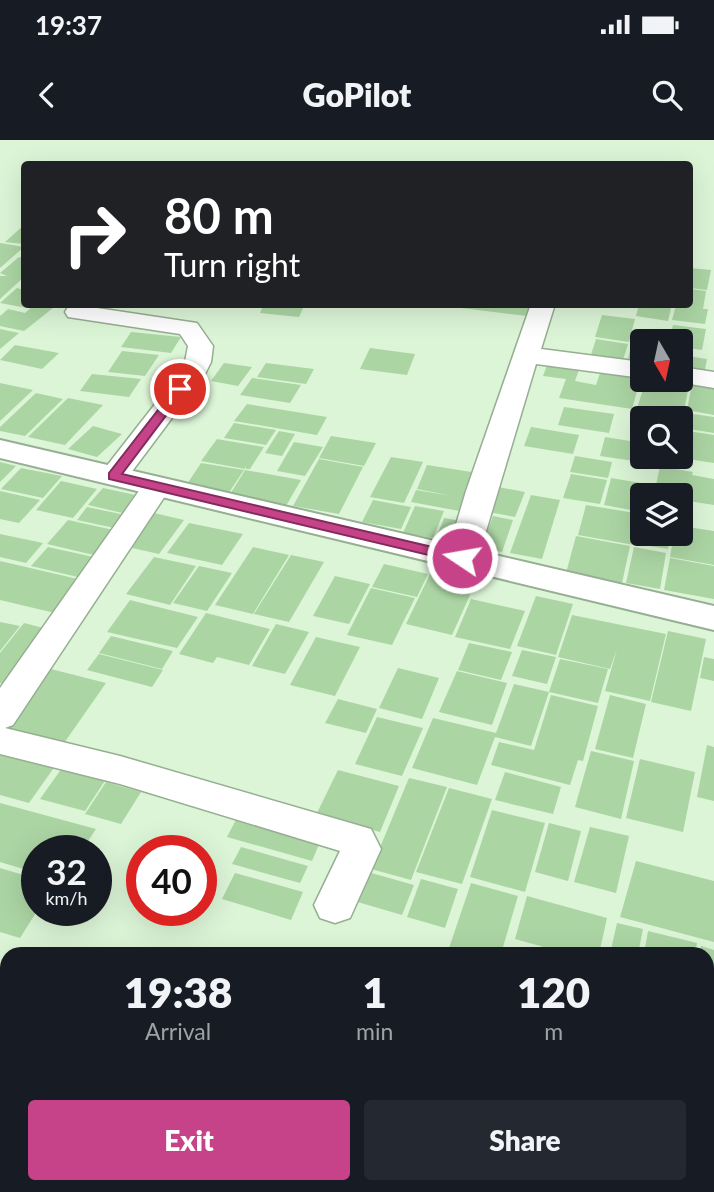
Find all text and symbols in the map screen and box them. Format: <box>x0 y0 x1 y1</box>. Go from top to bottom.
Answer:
text: 19:37 <box>35 9 102 41</box>
text: GoPilot <box>303 75 411 114</box>
icon: back <box>28 76 66 114</box>
icon: search <box>648 76 686 114</box>
text: 80 m <box>164 186 274 244</box>
icon: right <box>49 189 140 280</box>
text: Turn right <box>164 245 300 284</box>
north arrow <box>630 329 693 392</box>
map controls <box>630 329 693 546</box>
pin <box>150 359 210 419</box>
icon: arrive <box>161 370 199 408</box>
button: search <box>630 406 693 469</box>
button: layers <box>630 483 693 546</box>
position arrow <box>425 521 499 595</box>
speed limit sign: 40 <box>126 835 217 926</box>
text: 32 <box>46 850 87 892</box>
text: km/h <box>45 887 88 909</box>
text: 19:38 <box>124 967 232 1017</box>
text: 1 <box>363 967 387 1017</box>
text: 120 <box>517 967 590 1017</box>
text: Arrival <box>145 1017 211 1045</box>
text: min <box>356 1017 393 1045</box>
text: m <box>544 1017 563 1045</box>
button: Exit <box>28 1100 350 1180</box>
button: Share <box>364 1100 686 1180</box>

